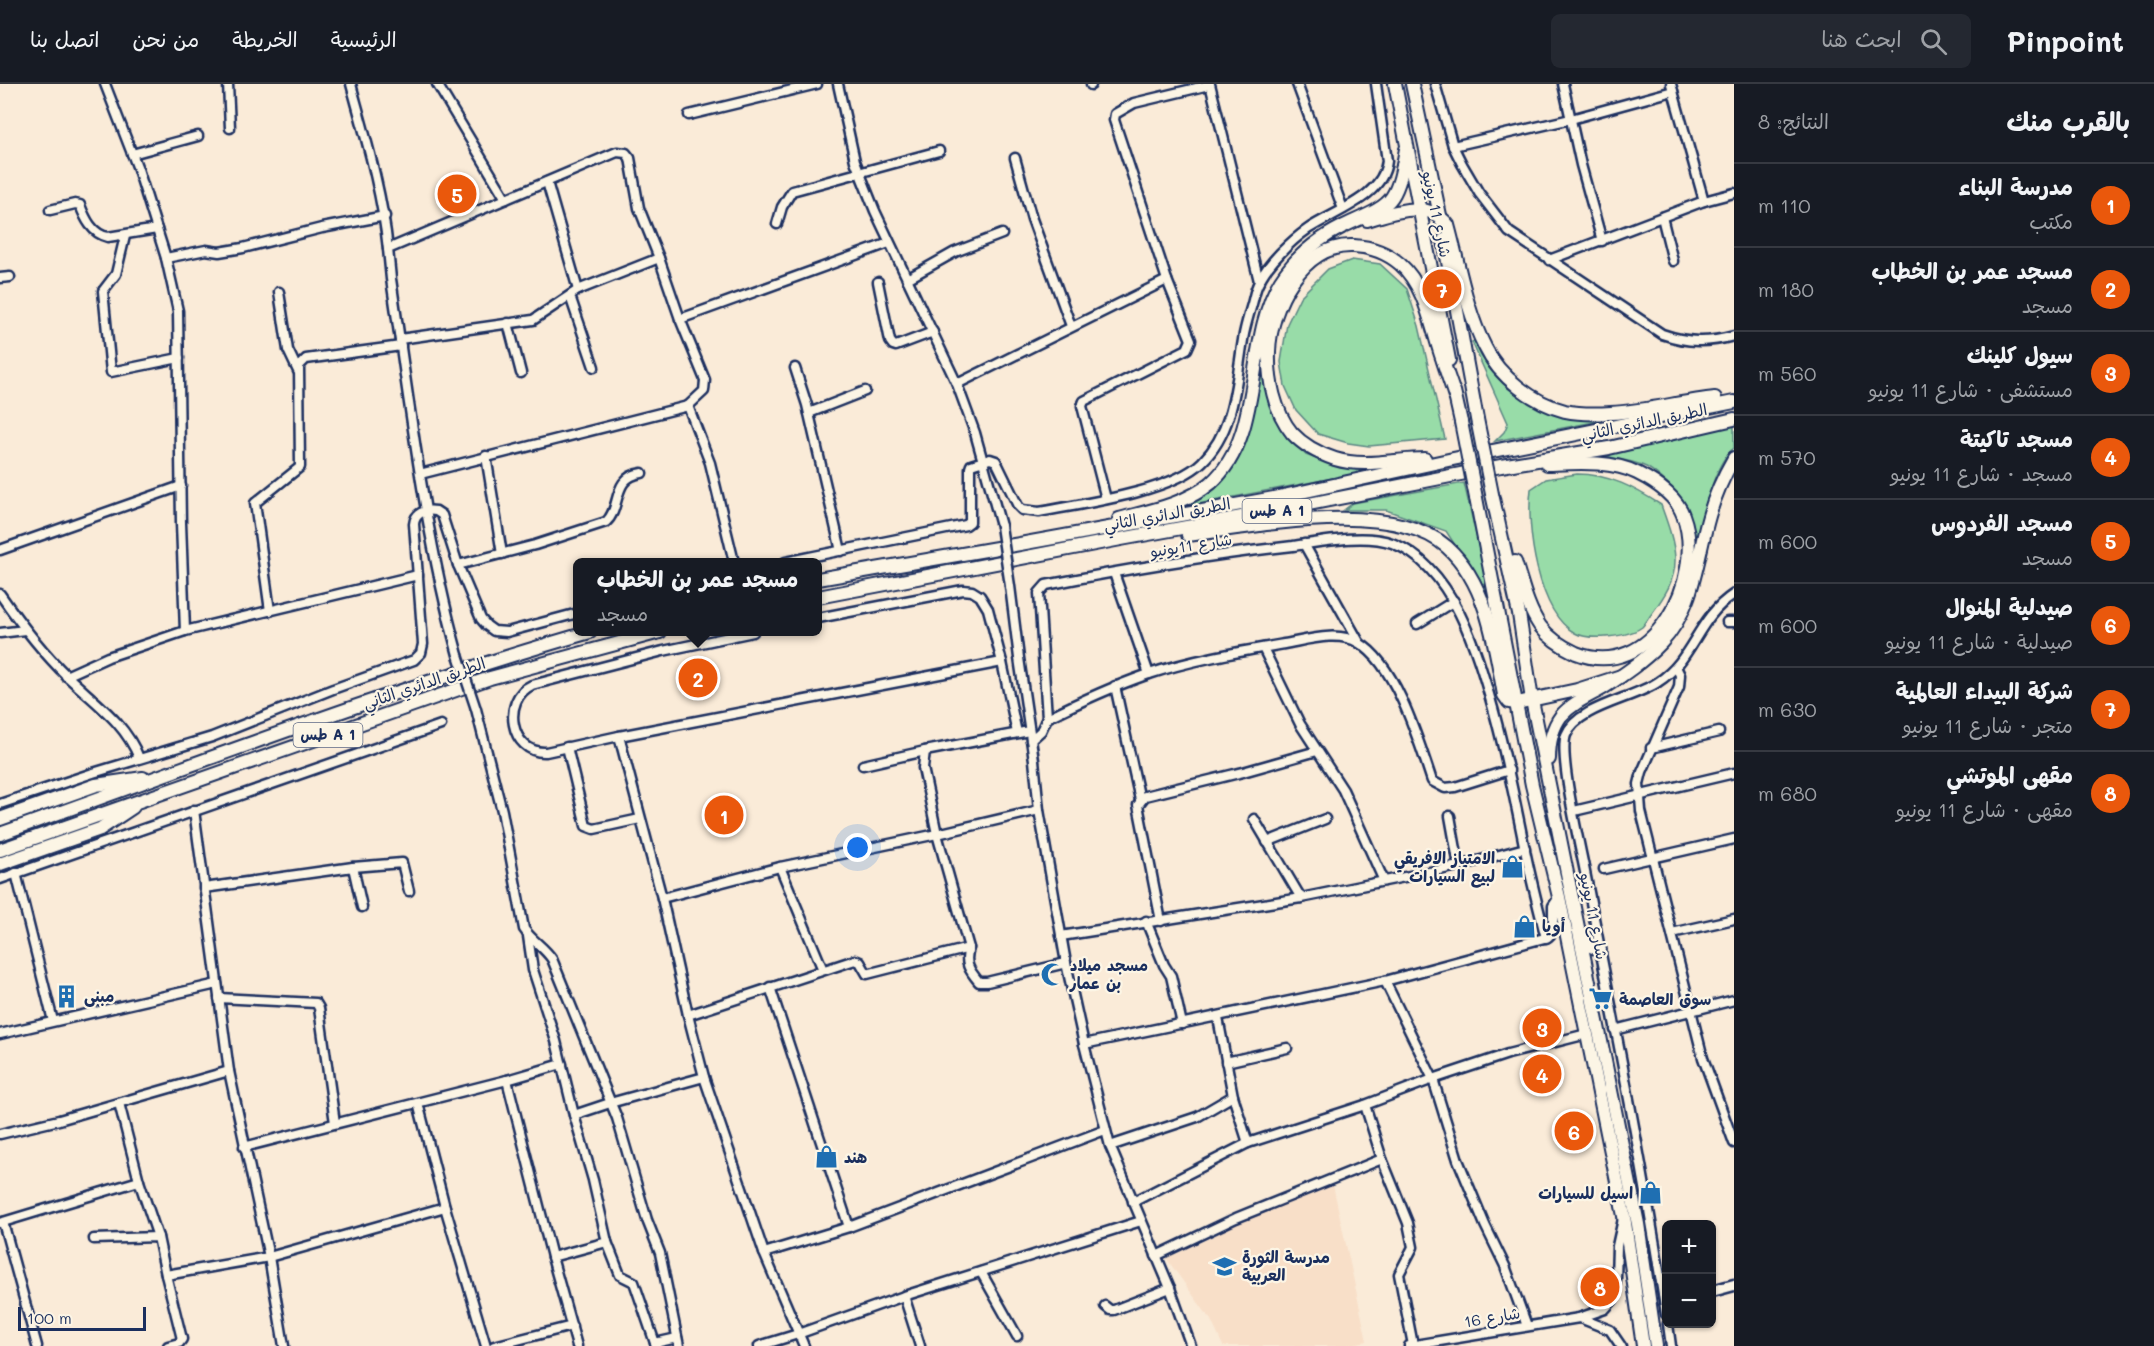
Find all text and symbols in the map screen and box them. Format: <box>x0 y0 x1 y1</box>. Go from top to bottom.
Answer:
search box <box>1551 14 1971 68</box>
text: Pinpoint <box>2007 23 2124 59</box>
text: ابحث هنا <box>1821 24 1902 53</box>
text: اتصل بنا <box>30 25 100 52</box>
text: من نحن <box>133 25 199 52</box>
text: الخريطة <box>232 25 298 52</box>
text: الرئيسية <box>331 25 397 52</box>
icon: search <box>1917 25 1950 58</box>
text: بالقرب منك <box>2007 104 2130 138</box>
text: النتائج: 8 <box>1758 108 1829 134</box>
street label: شارع 11 يونيو <box>1416 168 1457 260</box>
pin: 5 <box>438 172 476 216</box>
text: مدرسة البناء <box>1958 172 2073 201</box>
text: 110 m <box>1758 192 1811 218</box>
text: 1 <box>2106 192 2115 218</box>
text: مكتب <box>2029 208 2073 234</box>
text: مسجد عمر بن الخطاب <box>1871 256 2073 285</box>
pin: 7 <box>1422 266 1462 312</box>
text: 180 m <box>1758 276 1814 302</box>
text: 2 <box>2105 276 2116 302</box>
text: مسجد <box>2022 292 2073 318</box>
text: سيول كلينك <box>1967 340 2073 369</box>
text: 560 m <box>1758 360 1816 386</box>
text: 3 <box>2105 360 2117 386</box>
text: مستشفى · شارع 11 يونيو <box>1868 376 2073 402</box>
street label: الطريق الدائري الثاني <box>1579 398 1710 450</box>
text: مسجد تاكيتة <box>1960 424 2073 453</box>
text: 570 m <box>1758 444 1815 470</box>
text: 4 <box>2104 444 2117 470</box>
text: مسجد · شارع 11 يونيو <box>1890 460 2073 486</box>
street label: الطريق الدائري الثاني <box>1102 492 1233 540</box>
road number: طس A 1 <box>1242 499 1312 523</box>
text: مسجد الفردوس <box>1931 508 2073 537</box>
street label: شارع 11يونيو <box>1147 528 1234 563</box>
text: 600 m <box>1758 528 1817 554</box>
text: 5 <box>2105 528 2116 554</box>
text: مسجد <box>2022 544 2073 570</box>
popup <box>573 558 822 636</box>
text: مسجد عمر بن الخطاب <box>597 564 798 593</box>
text: صيدلية المنوال <box>1946 592 2073 621</box>
text: مسجد <box>597 600 648 626</box>
text: 600 m <box>1758 612 1817 638</box>
text: 6 <box>2104 612 2117 638</box>
text: صيدلية · شارع 11 يونيو <box>1885 628 2073 654</box>
street label: الطريق الدائري الثاني <box>360 652 490 718</box>
pin: 2 <box>678 656 718 700</box>
text: شركة البيداء العالمية <box>1895 676 2073 705</box>
text: 630 m <box>1758 696 1817 722</box>
text: 7 <box>2105 696 2116 722</box>
text: متجر · شارع 11 يونيو <box>1902 712 2073 738</box>
road number: طس A 1 <box>294 723 362 747</box>
text: مقهى الموتشي <box>1946 760 2073 789</box>
text: 680 m <box>1758 780 1817 806</box>
text: 8 <box>2104 780 2117 806</box>
pin: 1 <box>704 792 744 838</box>
text: مقهى · شارع 11 يونيو <box>1896 796 2073 822</box>
your location <box>843 833 872 862</box>
place label: الامتياز الافريقي لبيع السيارات <box>1394 847 1495 888</box>
shop icon: الامتياز الافريقي لبيع السيارات <box>1500 854 1526 880</box>
street label: شارع 11 يونيو <box>1574 870 1613 961</box>
shop icon: أويا <box>1511 913 1537 939</box>
place label: أويا <box>1542 915 1566 937</box>
place label: مسجد ميلاد بن عمار <box>1069 954 1148 993</box>
mosque icon: مسجد ميلاد بن عمار <box>1039 961 1065 987</box>
building icon: مبنى <box>53 983 79 1009</box>
place label: مبنى <box>84 985 114 1007</box>
supermarket icon: سوق العاصمة <box>1588 986 1614 1012</box>
place label: سوق العاصمة <box>1619 988 1711 1010</box>
pin: 3 <box>1522 1006 1562 1050</box>
pin: 4 <box>1522 1052 1562 1096</box>
pin: 6 <box>1554 1108 1594 1154</box>
shop icon: هند <box>813 1144 839 1170</box>
place label: هند <box>844 1146 867 1167</box>
shop icon: اسيل للسيارات <box>1638 1180 1664 1206</box>
place label: اسيل للسيارات <box>1538 1182 1633 1203</box>
map controls <box>1662 1220 1716 1328</box>
button: + <box>1662 1220 1716 1274</box>
place label: مدرسة الثورة العربية <box>1242 1246 1330 1285</box>
school or university icon: مدرسة الثورة العربية <box>1211 1253 1237 1279</box>
pin: 8 <box>1580 1264 1620 1310</box>
button: − <box>1662 1274 1716 1328</box>
street label: شارع 16 <box>1462 1301 1522 1334</box>
scale bar <box>18 1304 146 1332</box>
text: 100 m <box>27 1307 72 1328</box>

